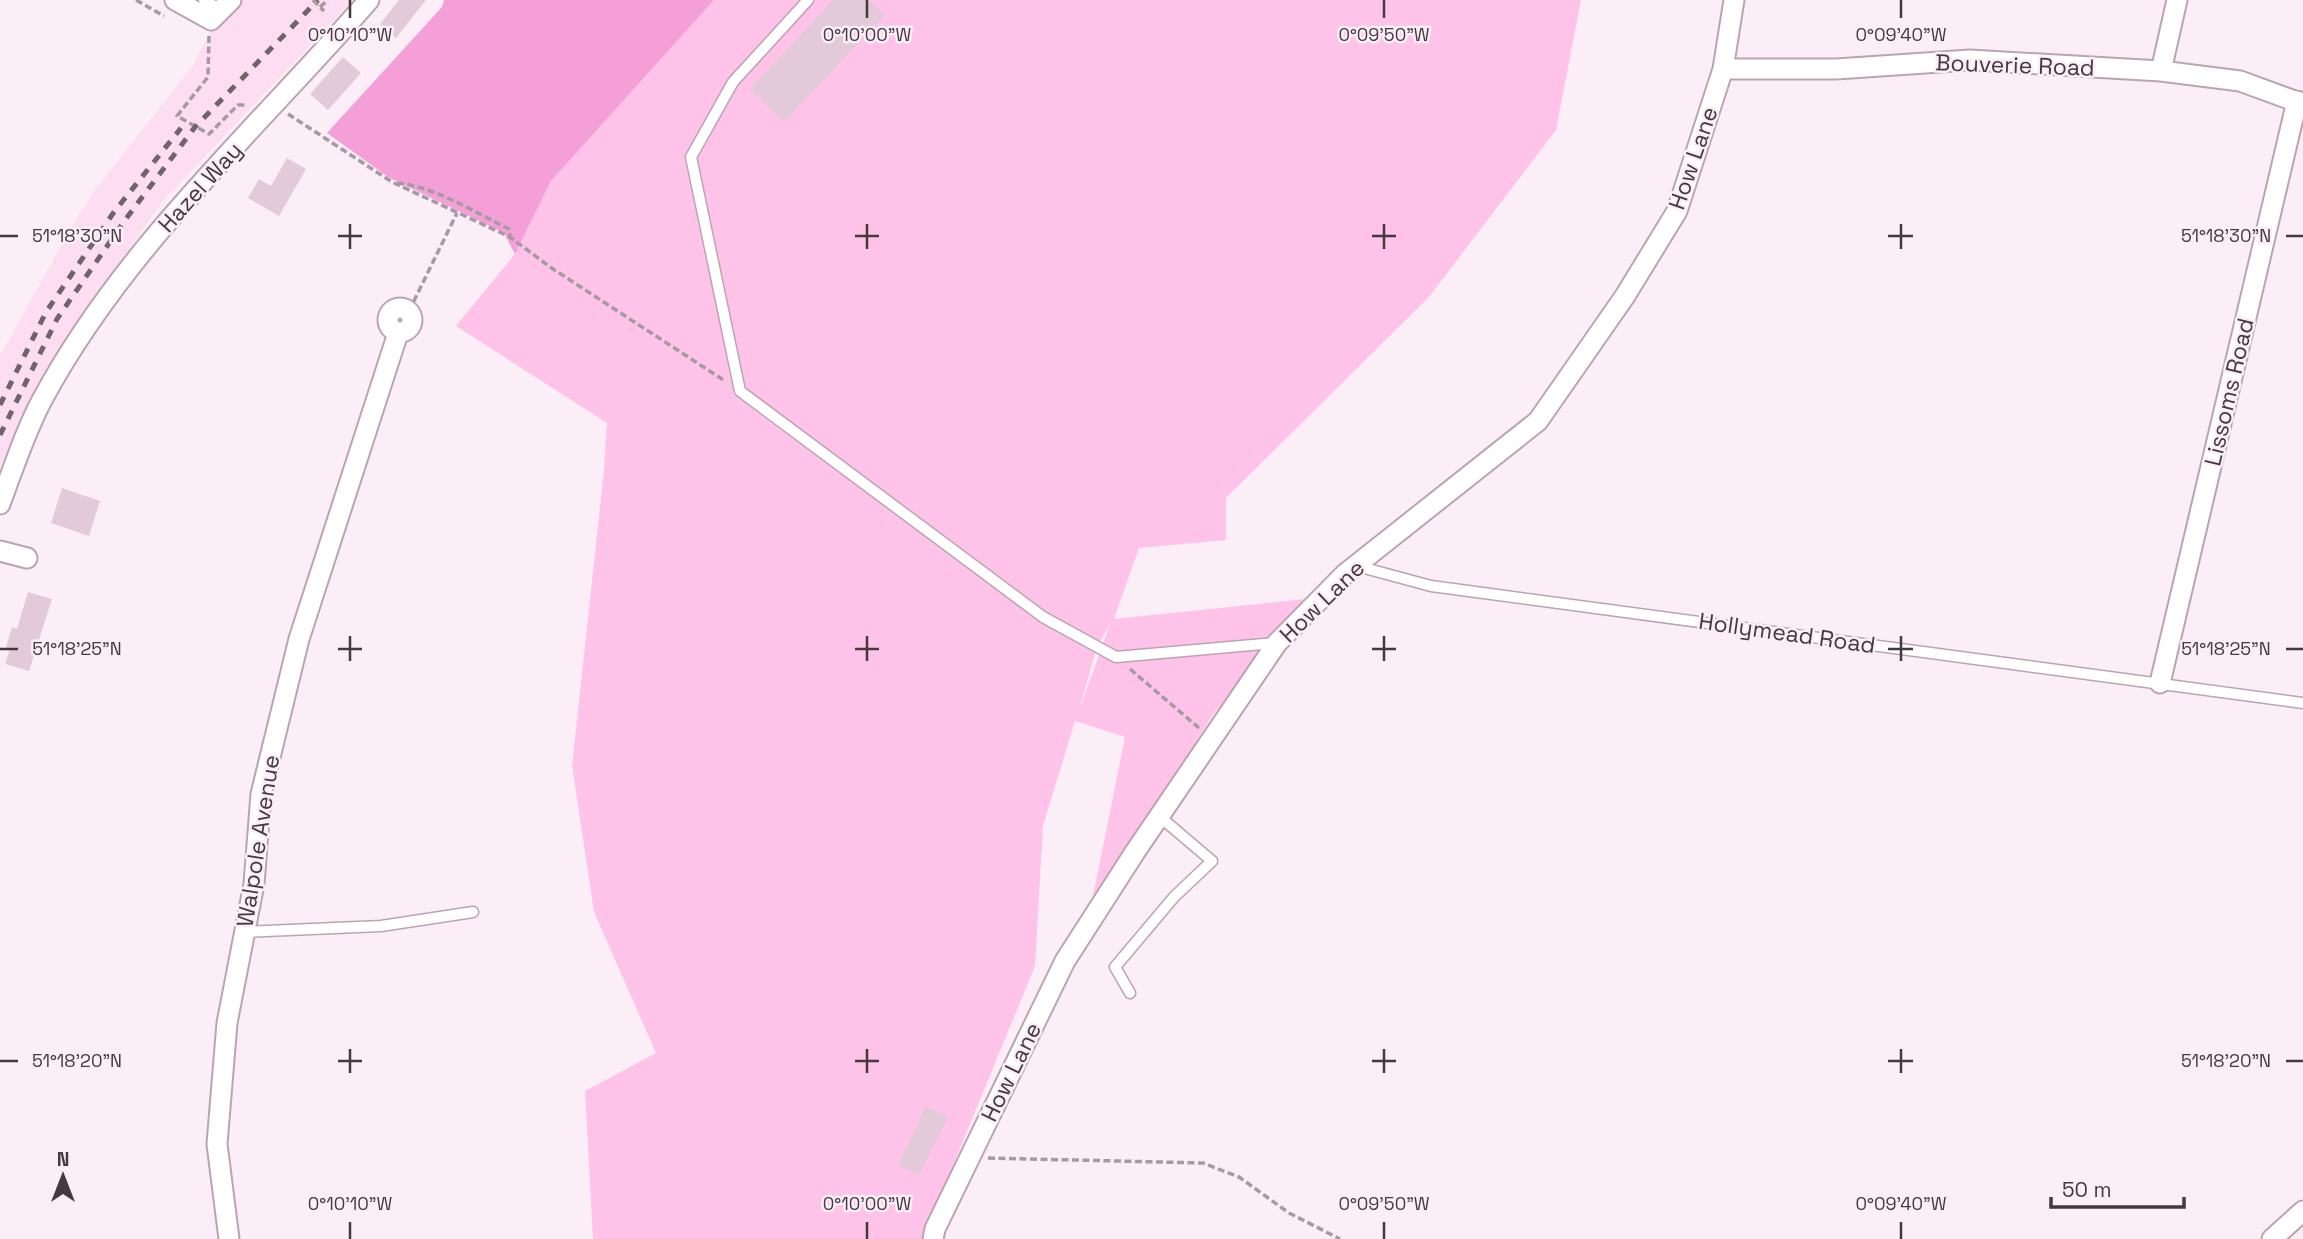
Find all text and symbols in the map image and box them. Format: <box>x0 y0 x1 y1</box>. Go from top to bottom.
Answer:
text: 0°10'10"W <box>308 23 392 46</box>
text: 0°10'00"W <box>823 23 911 46</box>
text: 0°09'50"W <box>1338 23 1430 46</box>
text: 0°09'40"W <box>1856 23 1947 46</box>
street label: Bouverie Road <box>1935 47 2095 83</box>
street label: How Lane <box>1661 103 1725 213</box>
street label: Hazel Way <box>151 135 249 239</box>
text: 51°18'30"N <box>32 224 122 247</box>
text: 51°18'30"N <box>2181 224 2271 247</box>
street label: Lissoms Road <box>2197 315 2261 469</box>
street label: How Lane <box>1273 553 1371 649</box>
street label: Hollymead Road <box>1697 606 1877 660</box>
text: 51°18'25"N <box>32 637 122 660</box>
text: 51°18'25"N <box>2181 637 2271 660</box>
street label: Walpole Avenue <box>230 753 286 929</box>
street label: How Lane <box>974 1017 1048 1127</box>
text: 51°18'20"N <box>32 1049 122 1072</box>
text: 51°18'20"N <box>2181 1049 2271 1072</box>
north arrow <box>28 1141 98 1211</box>
text: N <box>57 1147 69 1172</box>
scale bar <box>2051 1166 2184 1210</box>
text: 50 m <box>2062 1176 2112 1203</box>
text: 0°10'10"W <box>308 1192 392 1215</box>
text: 0°10'00"W <box>823 1192 911 1215</box>
text: 0°09'50"W <box>1338 1192 1430 1215</box>
text: 0°09'40"W <box>1856 1192 1947 1215</box>

